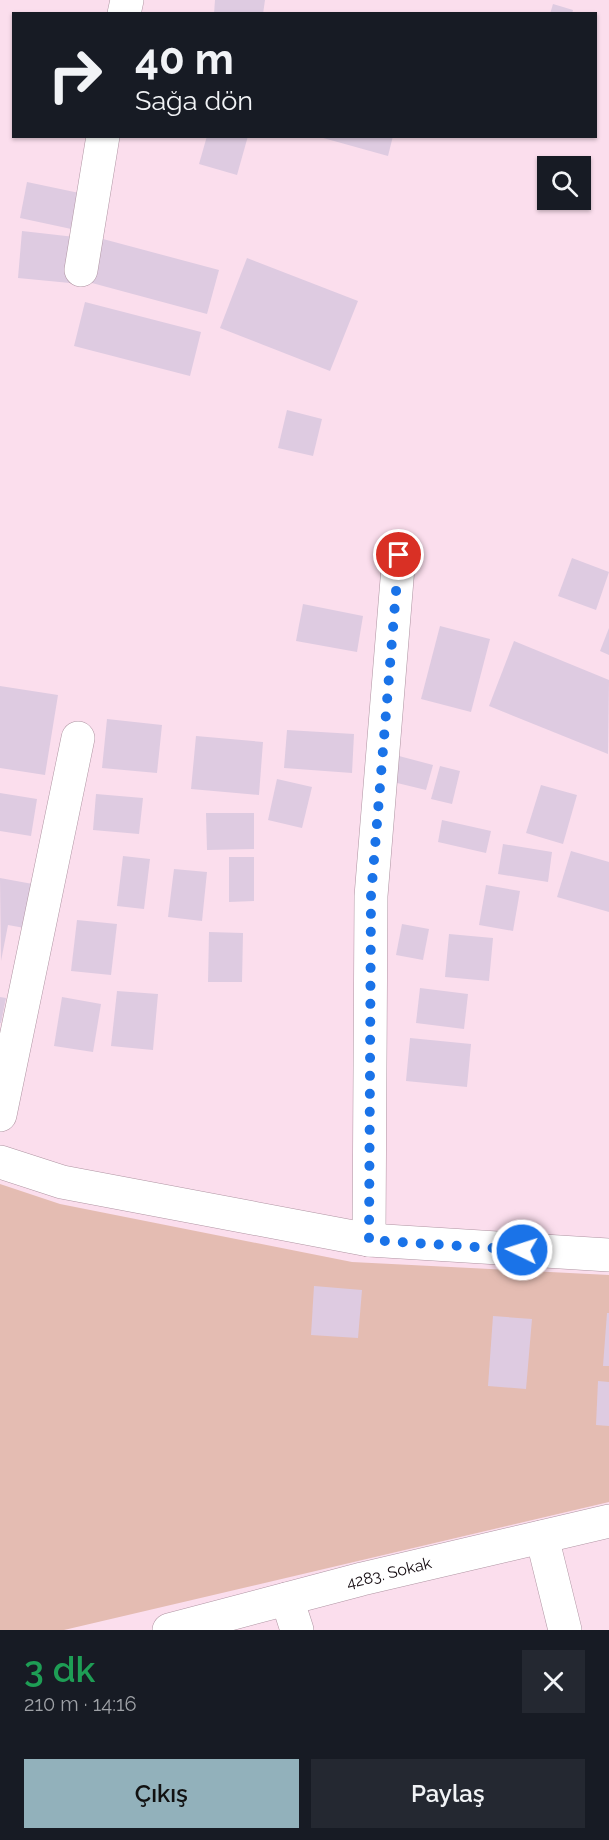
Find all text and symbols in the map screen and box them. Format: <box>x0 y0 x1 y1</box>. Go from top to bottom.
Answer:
text: 40 m <box>135 35 234 84</box>
icon: right <box>36 36 114 114</box>
text: Sağa dön <box>135 85 253 116</box>
map controls <box>537 156 591 210</box>
button: search <box>537 156 591 210</box>
pin <box>373 529 424 580</box>
icon: arrive <box>382 538 415 571</box>
position arrow <box>490 1218 554 1282</box>
street label: 4283. Sokak <box>344 1553 434 1593</box>
text: 3 dk <box>24 1648 95 1690</box>
button: close <box>522 1650 585 1713</box>
text: 210 m · 14:16 <box>24 1692 137 1716</box>
button: Çıkış <box>24 1759 299 1828</box>
button: Paylaş <box>311 1759 585 1828</box>

